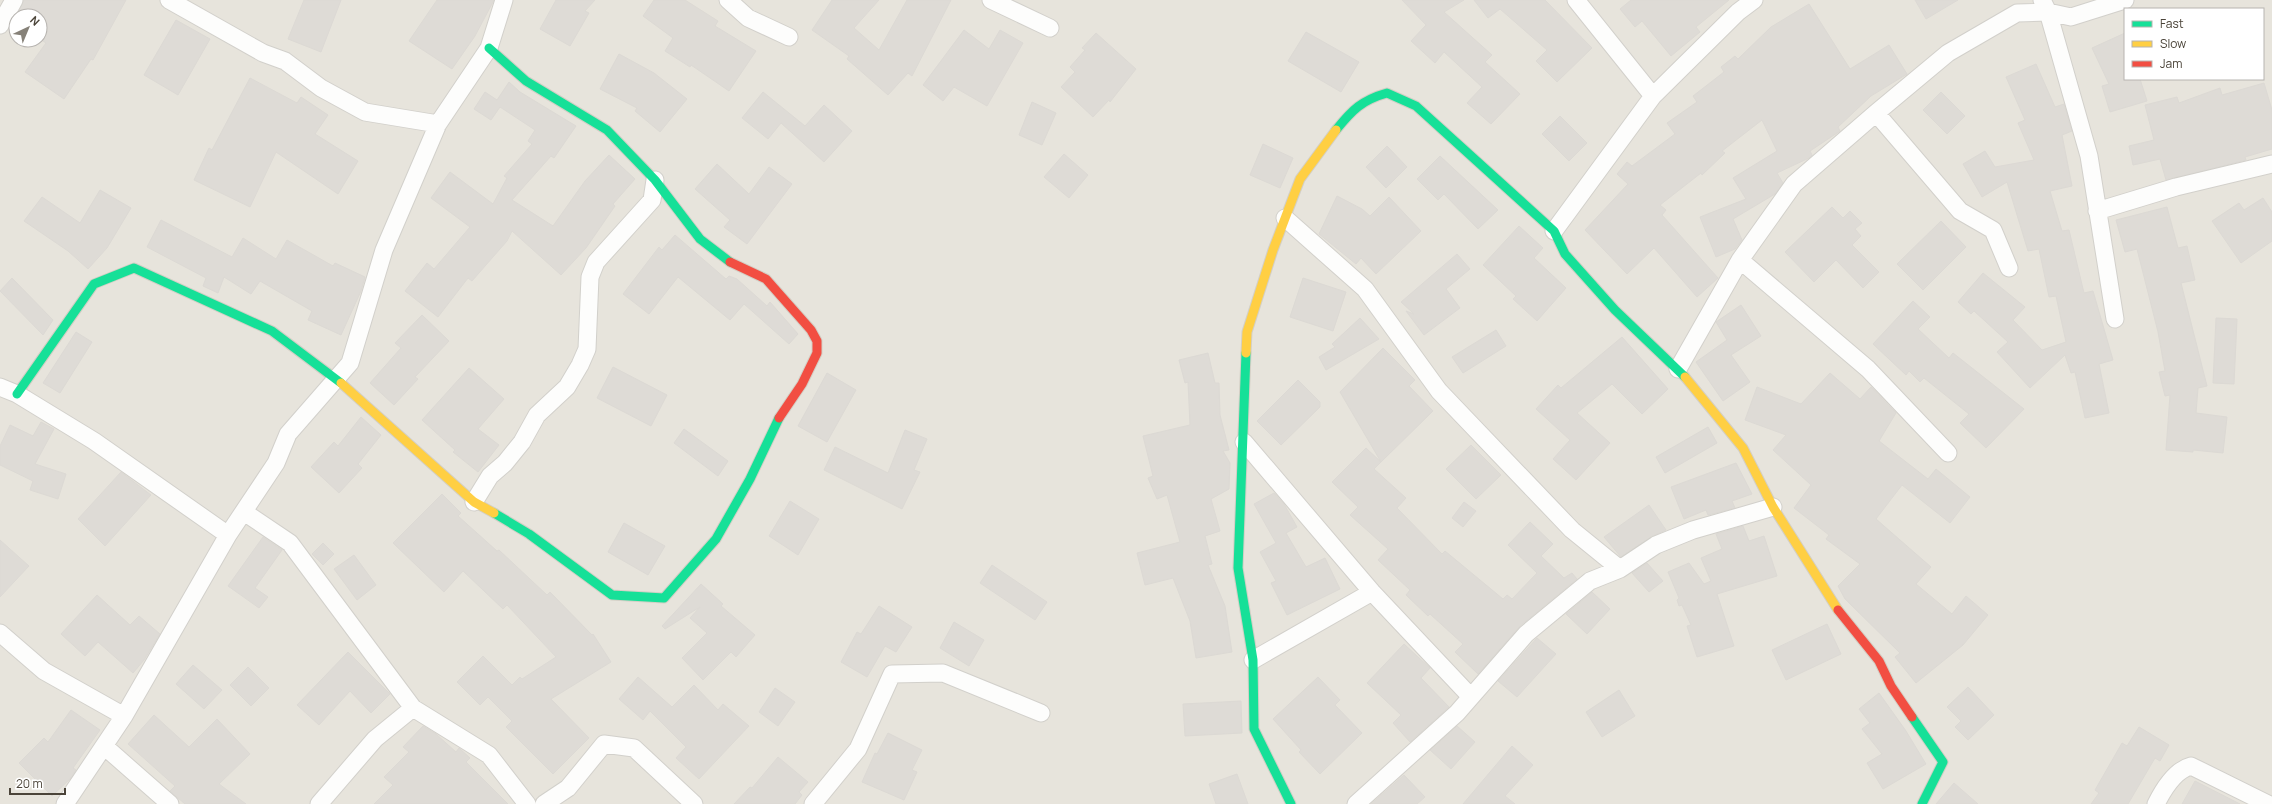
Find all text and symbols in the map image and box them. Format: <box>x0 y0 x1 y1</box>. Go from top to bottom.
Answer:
north arrow <box>8 8 48 48</box>
legend <box>2124 8 2264 80</box>
text: N <box>27 12 43 29</box>
text: Fast <box>2160 15 2184 32</box>
text: Slow <box>2160 35 2186 52</box>
text: Jam <box>2160 55 2182 72</box>
scale bar <box>10 770 65 796</box>
text: 20 m <box>16 775 43 792</box>

